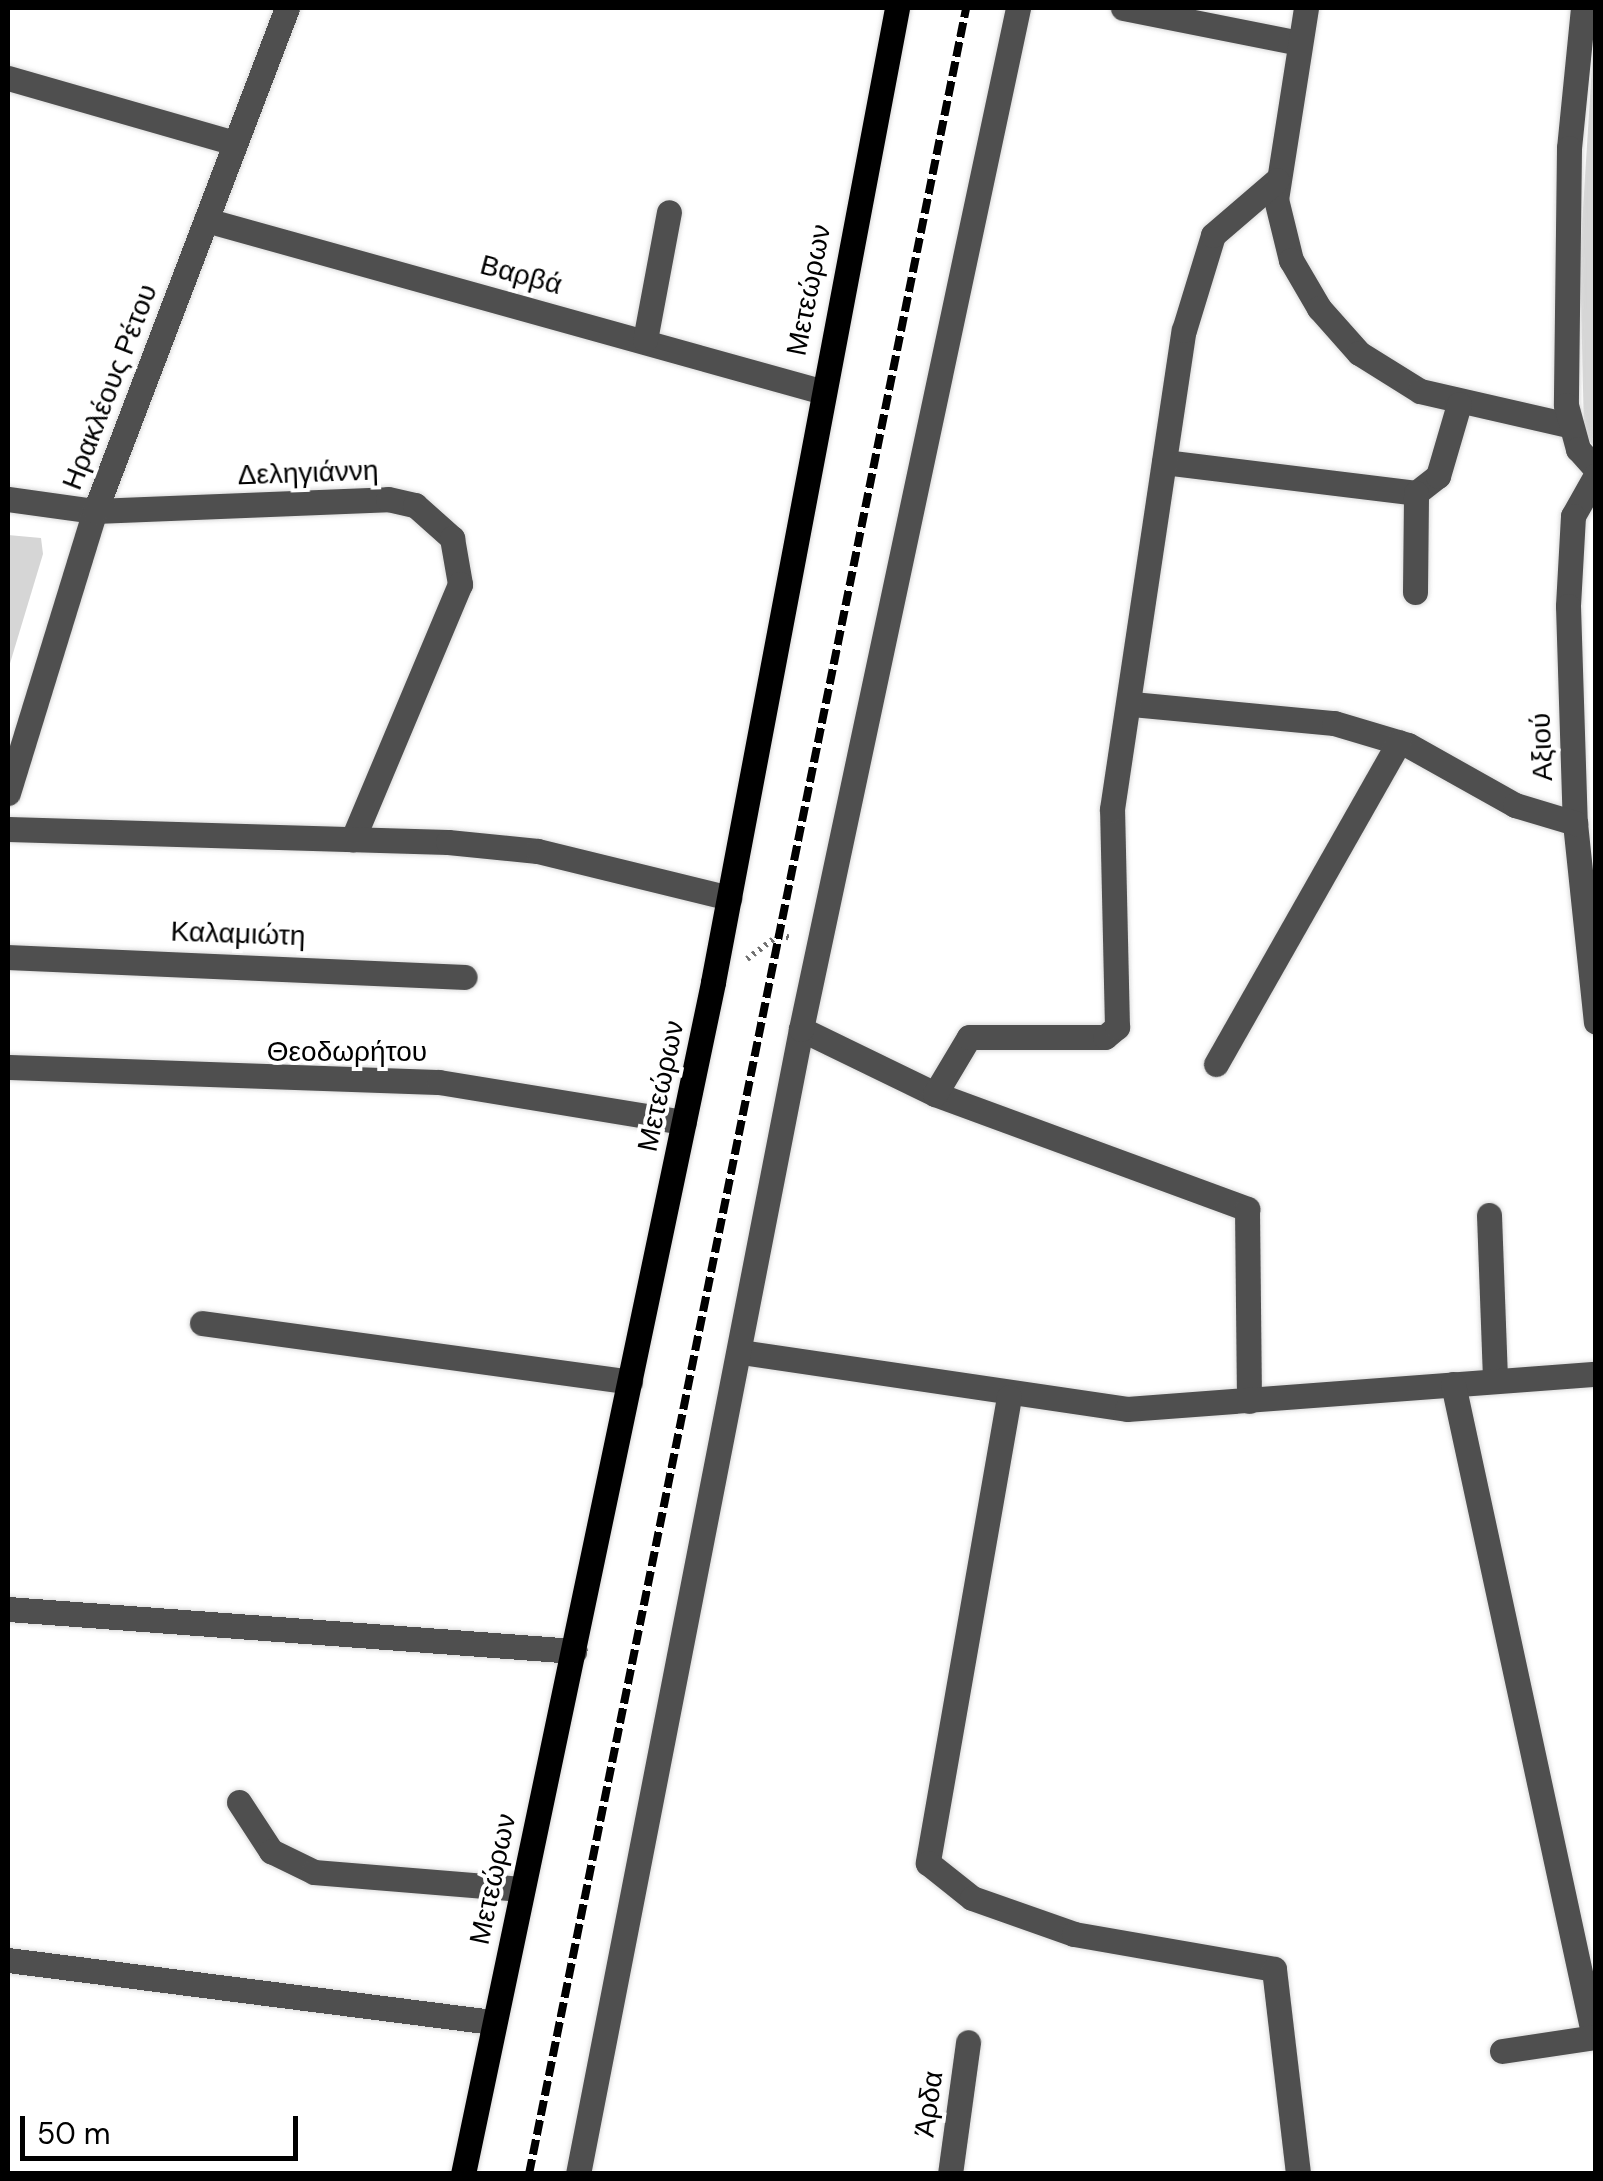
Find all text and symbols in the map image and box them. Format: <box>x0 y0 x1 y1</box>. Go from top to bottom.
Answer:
street label: Μετεώρων <box>780 222 838 358</box>
street label: Βαρβά <box>477 248 565 302</box>
street label: Ηρακλέους Ρέτου <box>55 280 165 494</box>
street label: Δεληγιάννη <box>237 454 379 492</box>
street label: Αξιού <box>1524 712 1560 782</box>
street label: Καλαμιώτη <box>170 915 306 953</box>
street label: Μετεώρων <box>631 1017 691 1155</box>
street label: Θεοδωρήτου <box>267 1035 427 1069</box>
street label: Μετεώρων <box>463 1810 523 1948</box>
street label: Άρδα <box>908 2069 950 2139</box>
scale bar <box>25 2096 302 2158</box>
text: 50 m <box>37 2114 111 2153</box>

